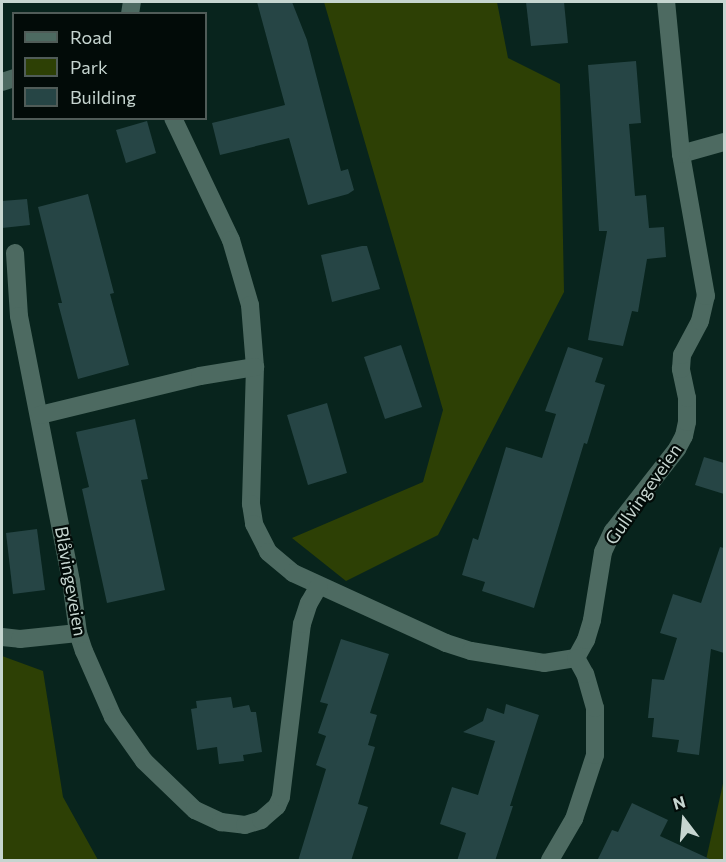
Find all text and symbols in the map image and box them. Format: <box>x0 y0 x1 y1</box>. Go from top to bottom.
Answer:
legend <box>12 12 207 120</box>
text: Road <box>70 26 112 48</box>
text: Park <box>70 56 108 78</box>
text: Building <box>70 86 136 108</box>
street label: Gullvingeveien <box>600 439 686 549</box>
street label: Blåvingeveien <box>51 524 91 638</box>
north arrow <box>654 790 714 850</box>
text: N <box>671 791 687 813</box>

